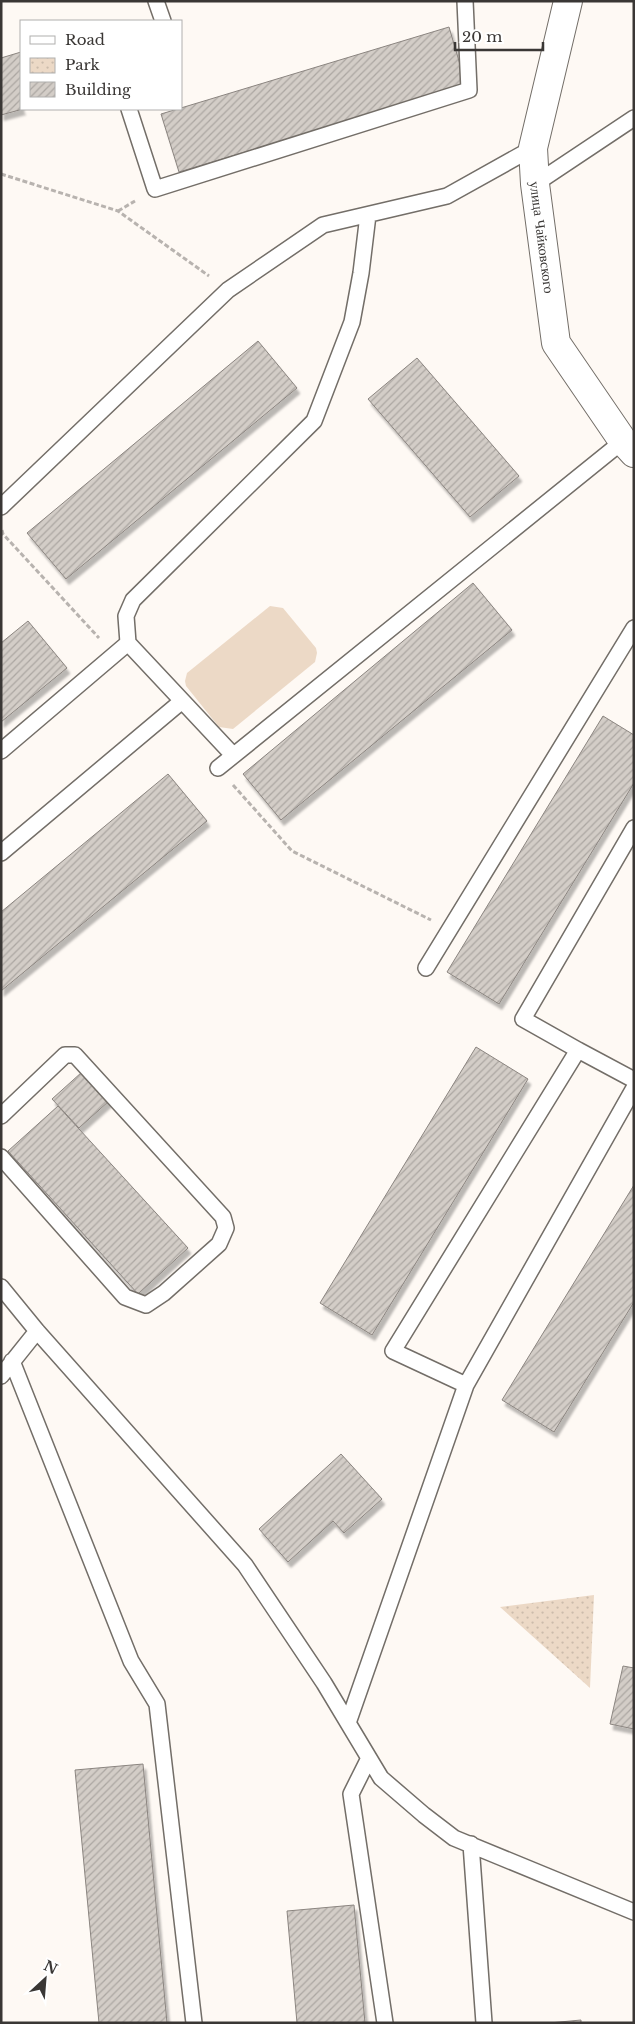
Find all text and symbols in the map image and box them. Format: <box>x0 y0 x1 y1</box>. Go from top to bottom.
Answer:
legend <box>20 20 182 110</box>
scale bar <box>455 20 542 52</box>
text: 20 m <box>462 27 502 46</box>
text: Road <box>65 30 105 49</box>
text: Park <box>65 55 101 74</box>
text: Building <box>65 80 132 99</box>
street label: улица Чайковского <box>526 180 558 294</box>
north arrow <box>20 1954 70 2004</box>
text: N <box>41 1956 61 1978</box>

